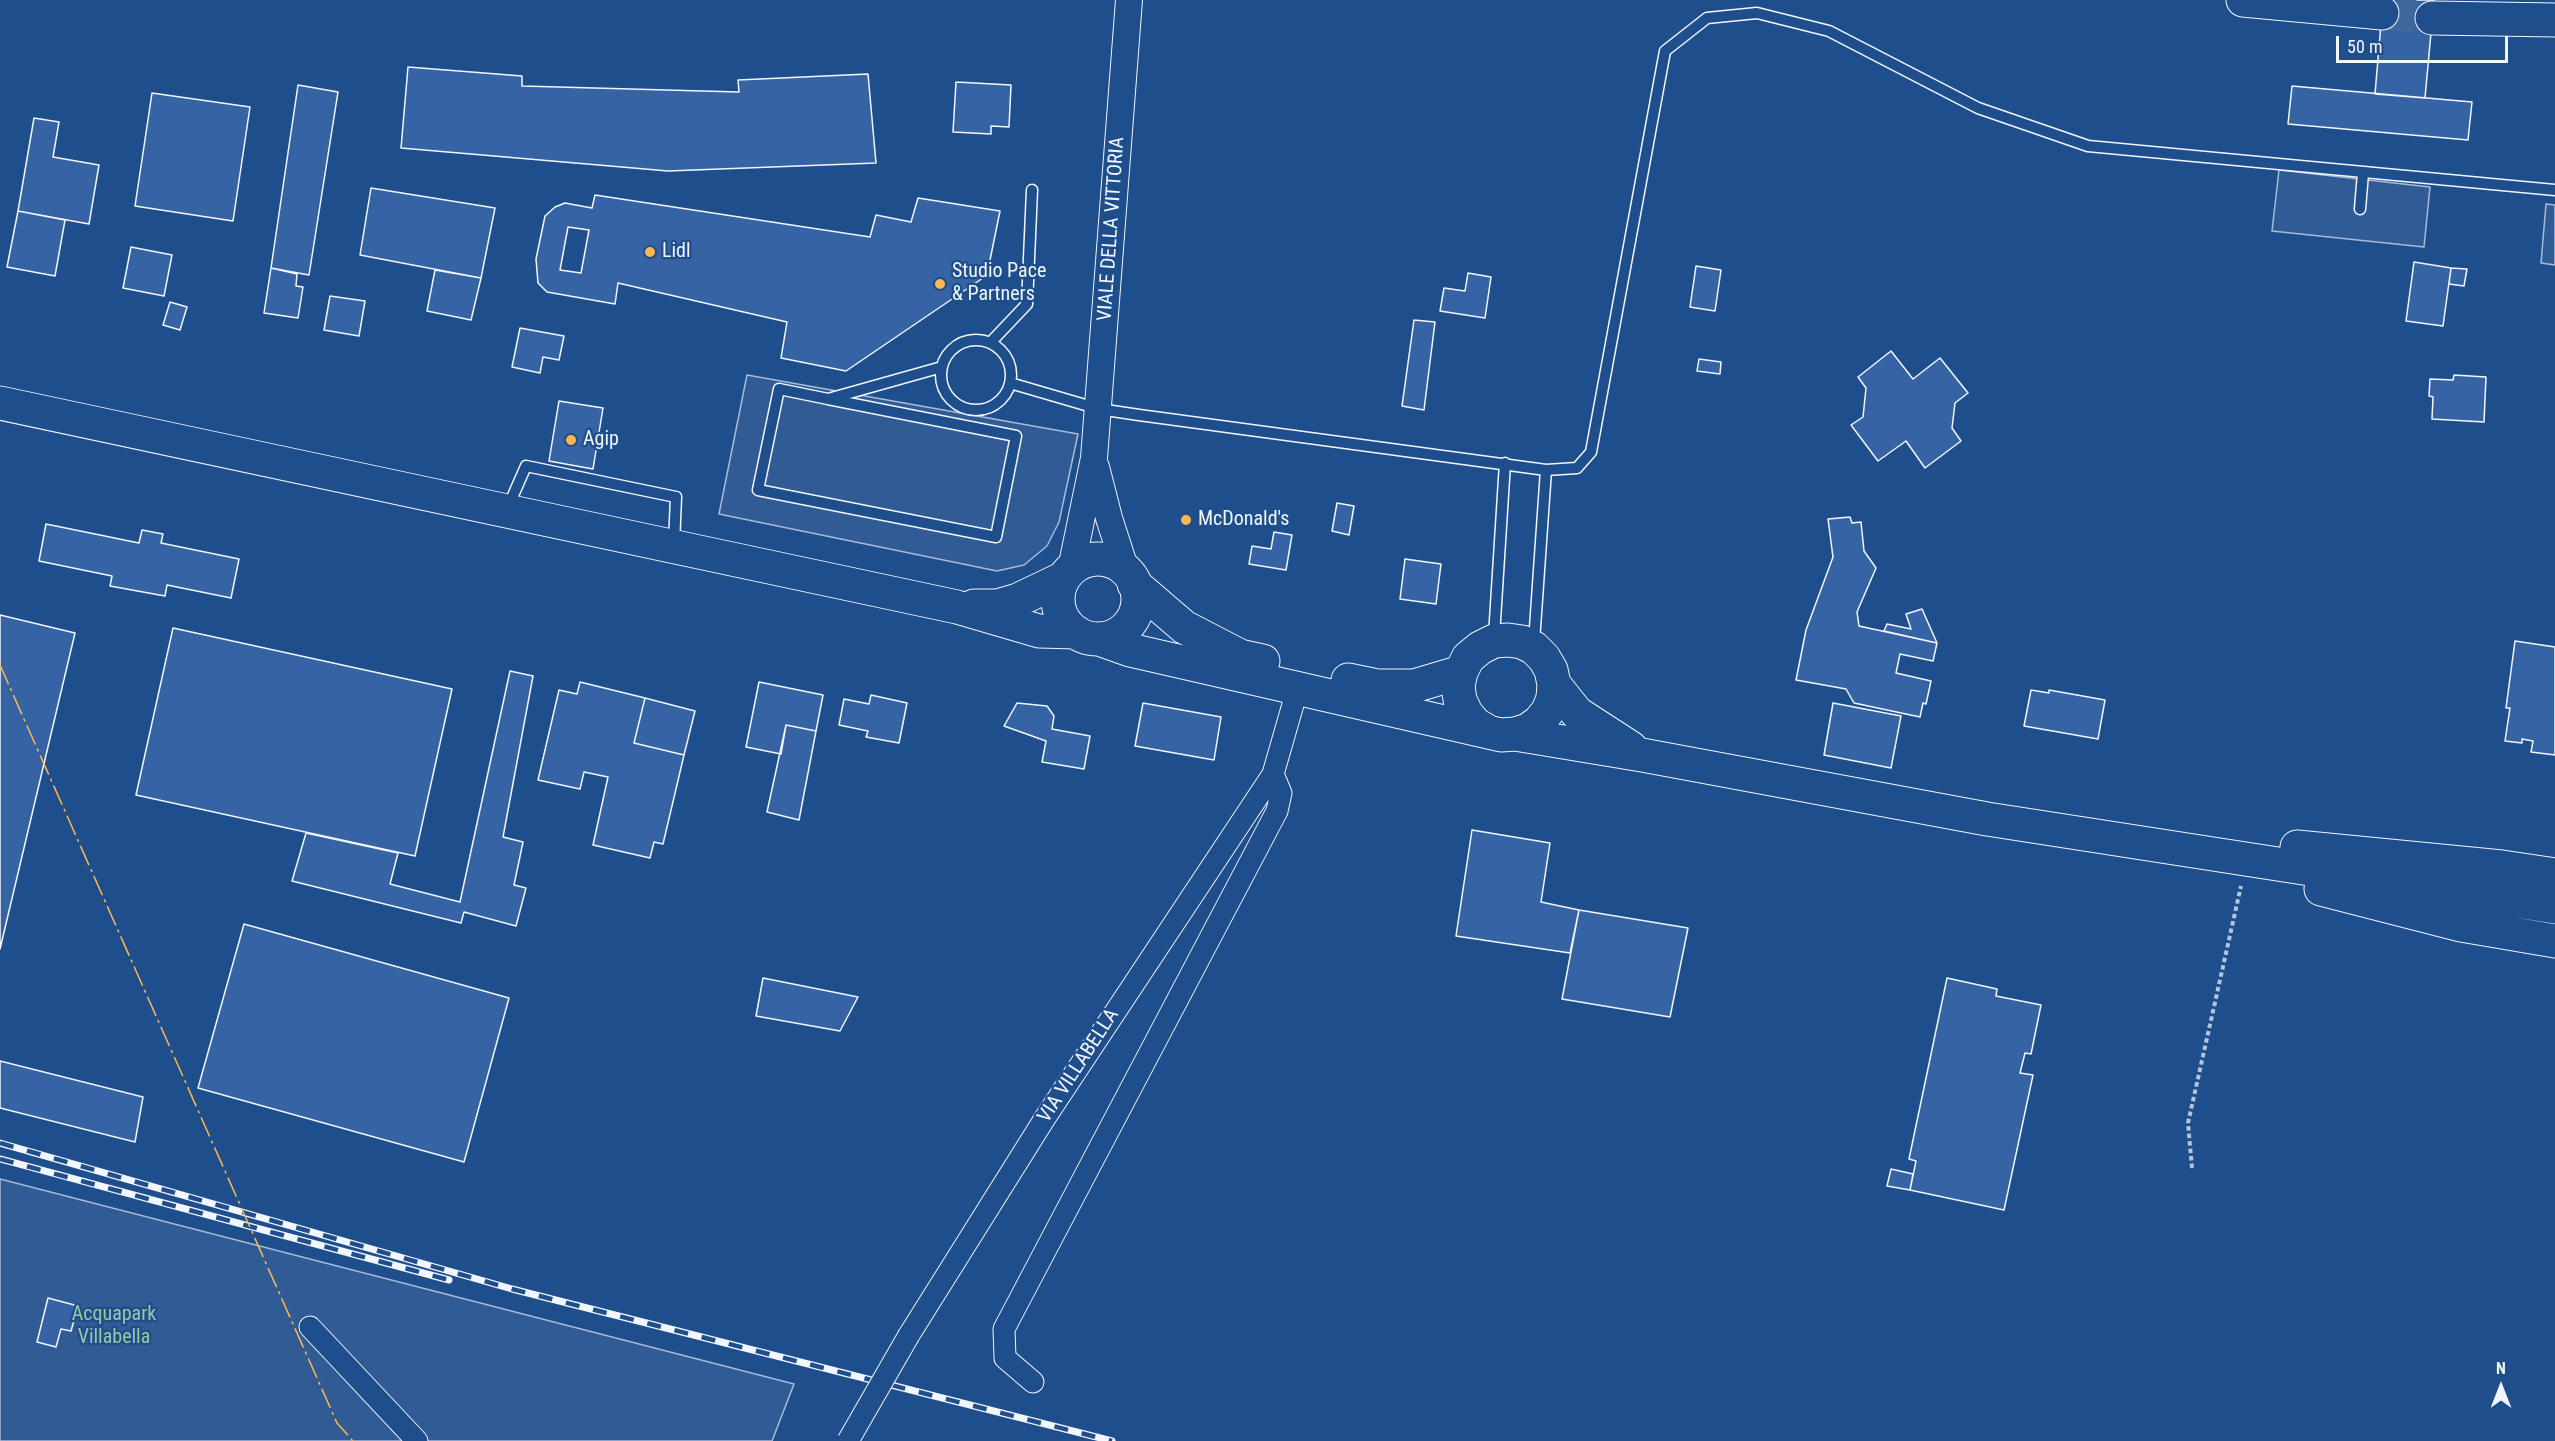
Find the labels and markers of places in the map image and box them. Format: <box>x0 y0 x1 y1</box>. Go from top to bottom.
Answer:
place label: Lidl <box>662 240 691 264</box>
marker: Lidl <box>643 245 657 259</box>
place label: Studio Pace & Partners <box>952 260 1046 307</box>
marker: Studio Pace & Partners <box>933 277 947 291</box>
place label: Agip <box>583 428 619 452</box>
marker: Agip <box>564 433 578 447</box>
place label: McDonald's <box>1198 508 1289 532</box>
marker: McDonald's <box>1179 513 1193 527</box>

